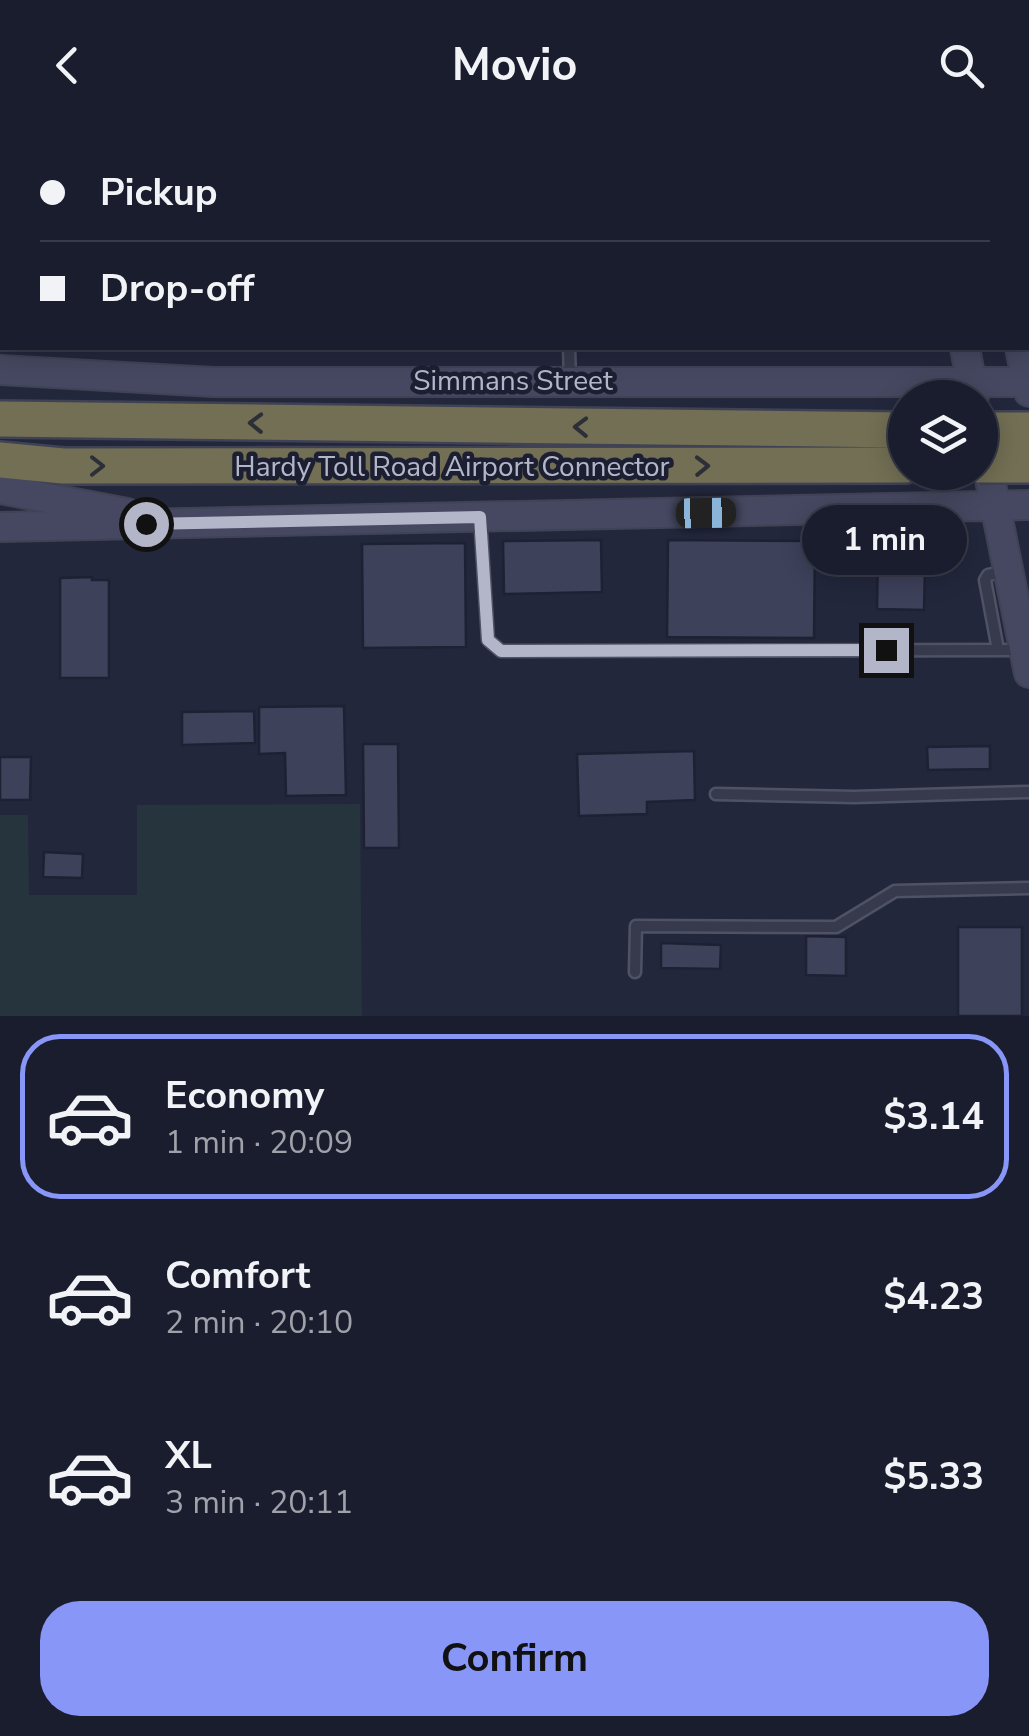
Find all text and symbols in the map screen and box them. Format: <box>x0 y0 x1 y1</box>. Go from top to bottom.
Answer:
text: Movio <box>452 35 577 96</box>
icon: back <box>40 38 95 93</box>
icon: search <box>934 38 989 93</box>
text: Pickup <box>100 167 218 218</box>
text: Drop-off <box>100 263 254 314</box>
street label: Simmans Street <box>413 362 613 400</box>
map controls <box>888 380 998 490</box>
button: layers <box>888 380 998 490</box>
one-way arrow <box>248 412 264 434</box>
one-way arrow <box>573 416 589 437</box>
street label: Hardy Toll Road Airport Connector <box>234 448 670 486</box>
one-way arrow <box>696 455 711 477</box>
one-way arrow <box>90 456 106 477</box>
car <box>676 497 736 529</box>
route start <box>124 502 169 547</box>
callout: 1 min <box>804 505 968 575</box>
text: 1 min <box>843 518 926 561</box>
route end <box>864 628 909 673</box>
text: Economy <box>165 1070 324 1121</box>
icon: car <box>45 1072 135 1162</box>
text: $3.14 <box>883 1091 984 1142</box>
text: 1 min · 20:09 <box>165 1121 353 1164</box>
text: Comfort <box>165 1250 310 1301</box>
icon: car <box>45 1252 135 1342</box>
text: $4.23 <box>883 1271 984 1322</box>
text: 2 min · 20:10 <box>165 1301 353 1344</box>
text: XL <box>165 1430 212 1481</box>
icon: car <box>45 1432 135 1522</box>
text: $5.33 <box>883 1451 984 1502</box>
text: 3 min · 20:11 <box>165 1481 353 1524</box>
button: Confirm <box>40 1601 989 1716</box>

